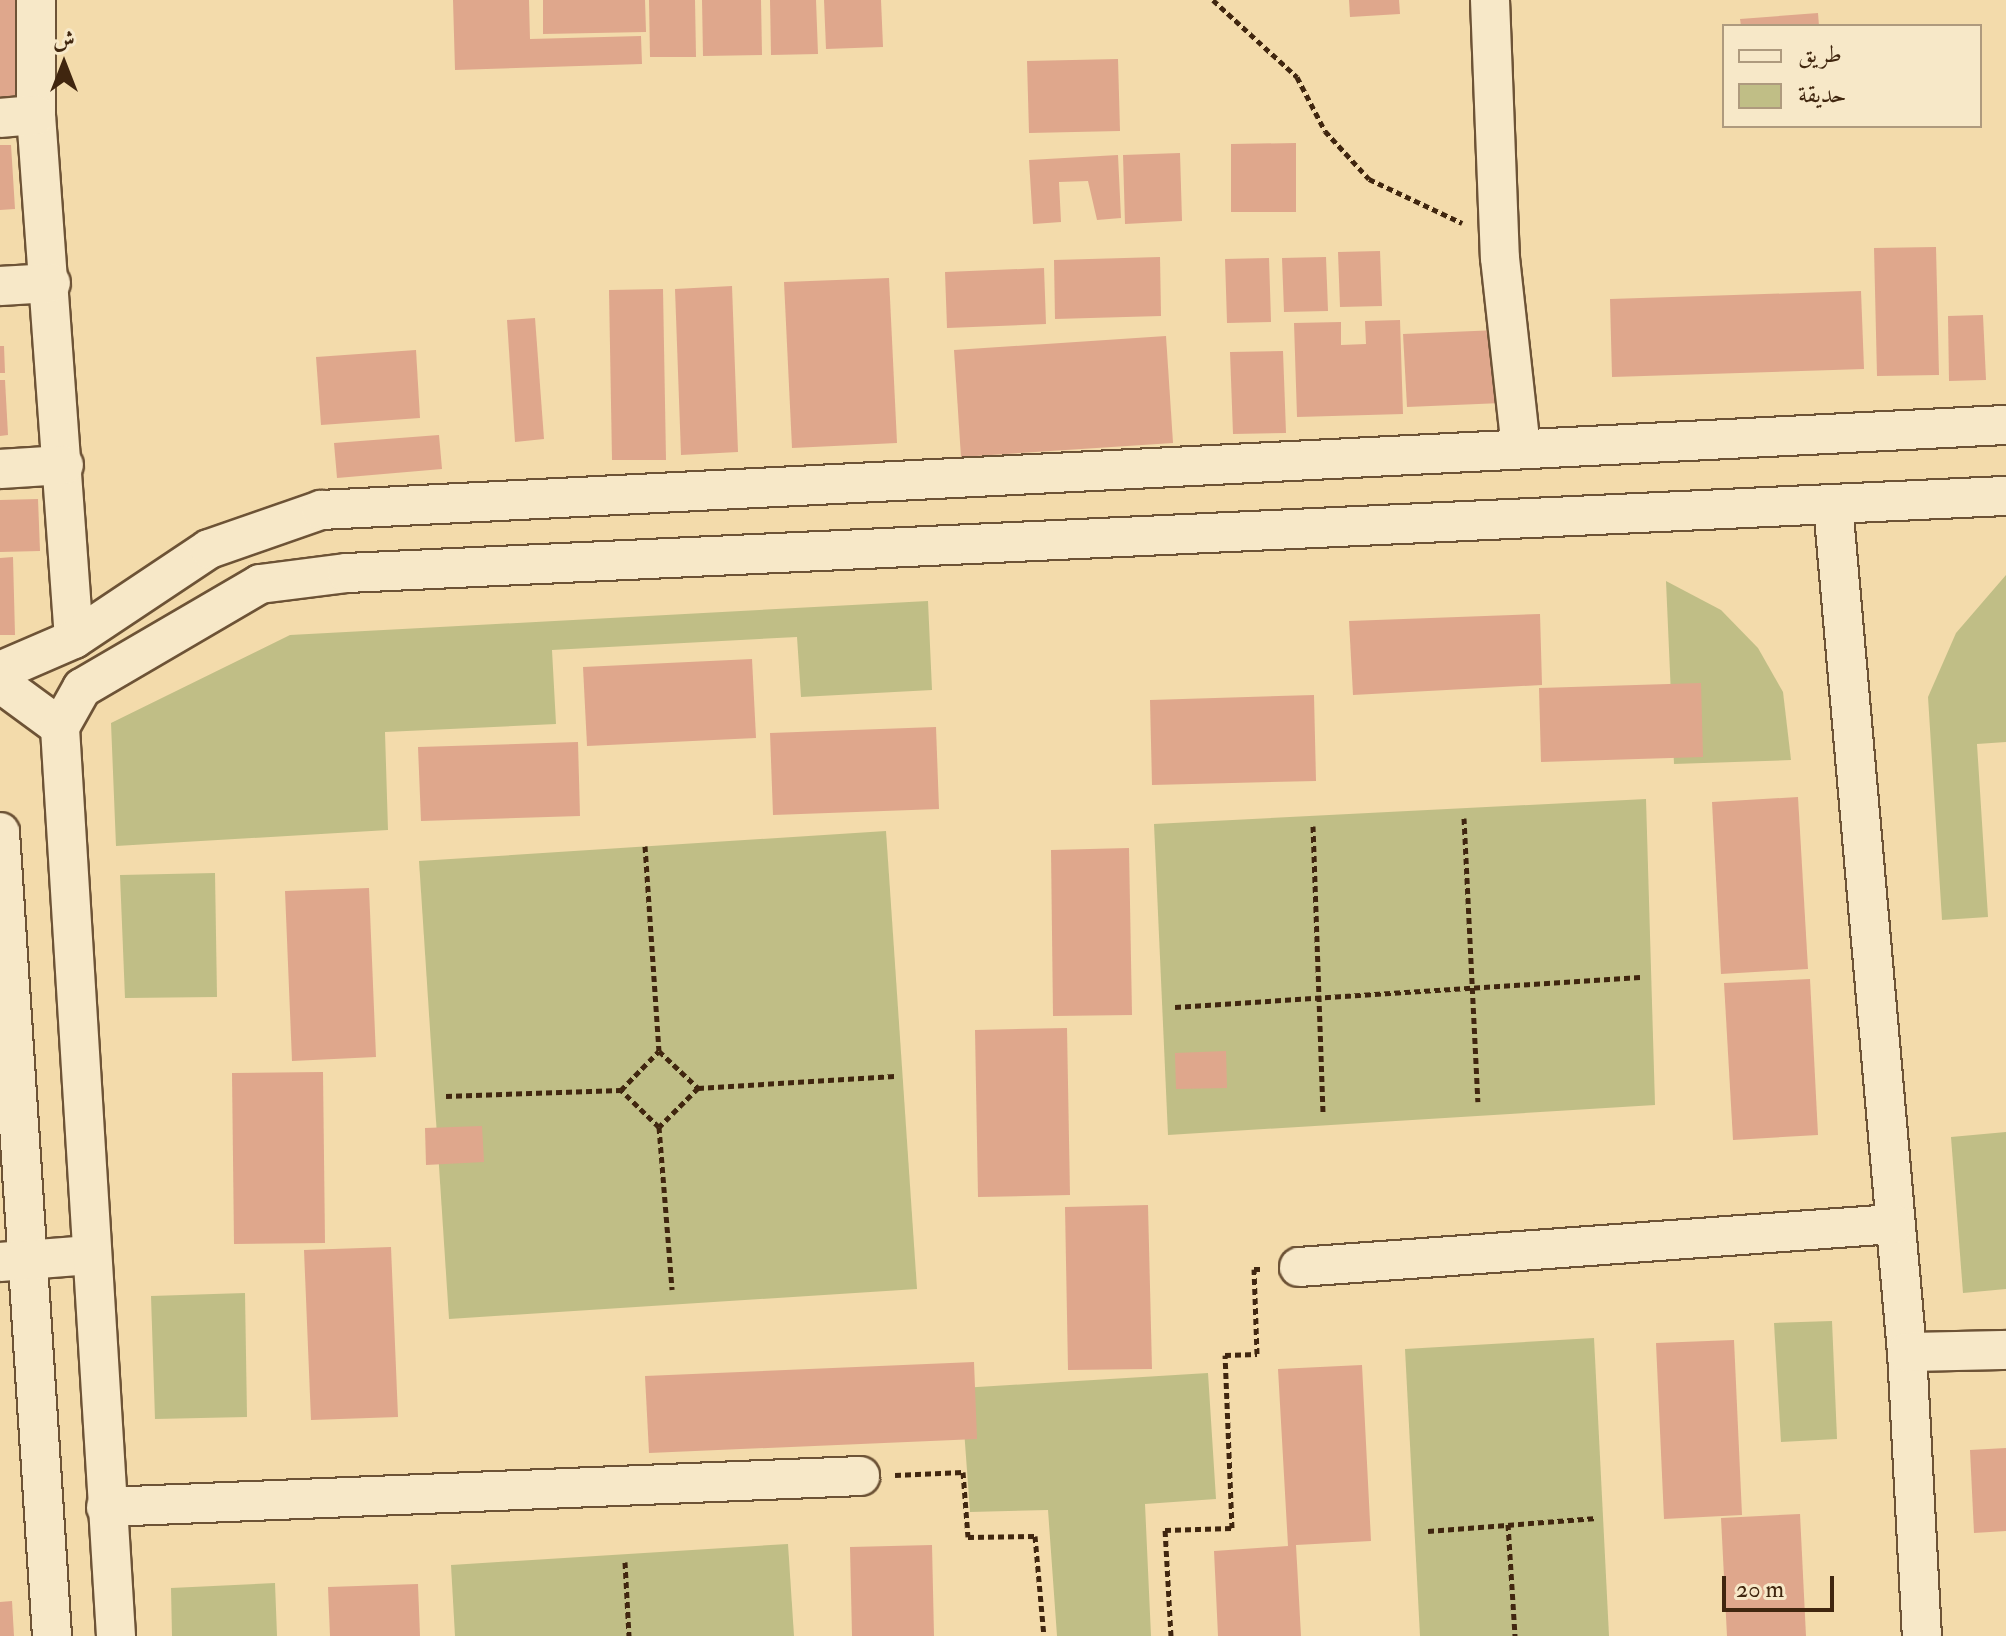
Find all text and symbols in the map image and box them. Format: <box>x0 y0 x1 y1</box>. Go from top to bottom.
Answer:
north arrow <box>24 24 104 104</box>
legend <box>1722 24 1982 128</box>
text: ش <box>53 26 75 54</box>
text: طريق <box>1798 39 1842 70</box>
text: حديقة <box>1798 79 1847 110</box>
scale bar <box>1726 1560 1838 1610</box>
text: 20 m <box>1736 1574 1784 1605</box>

